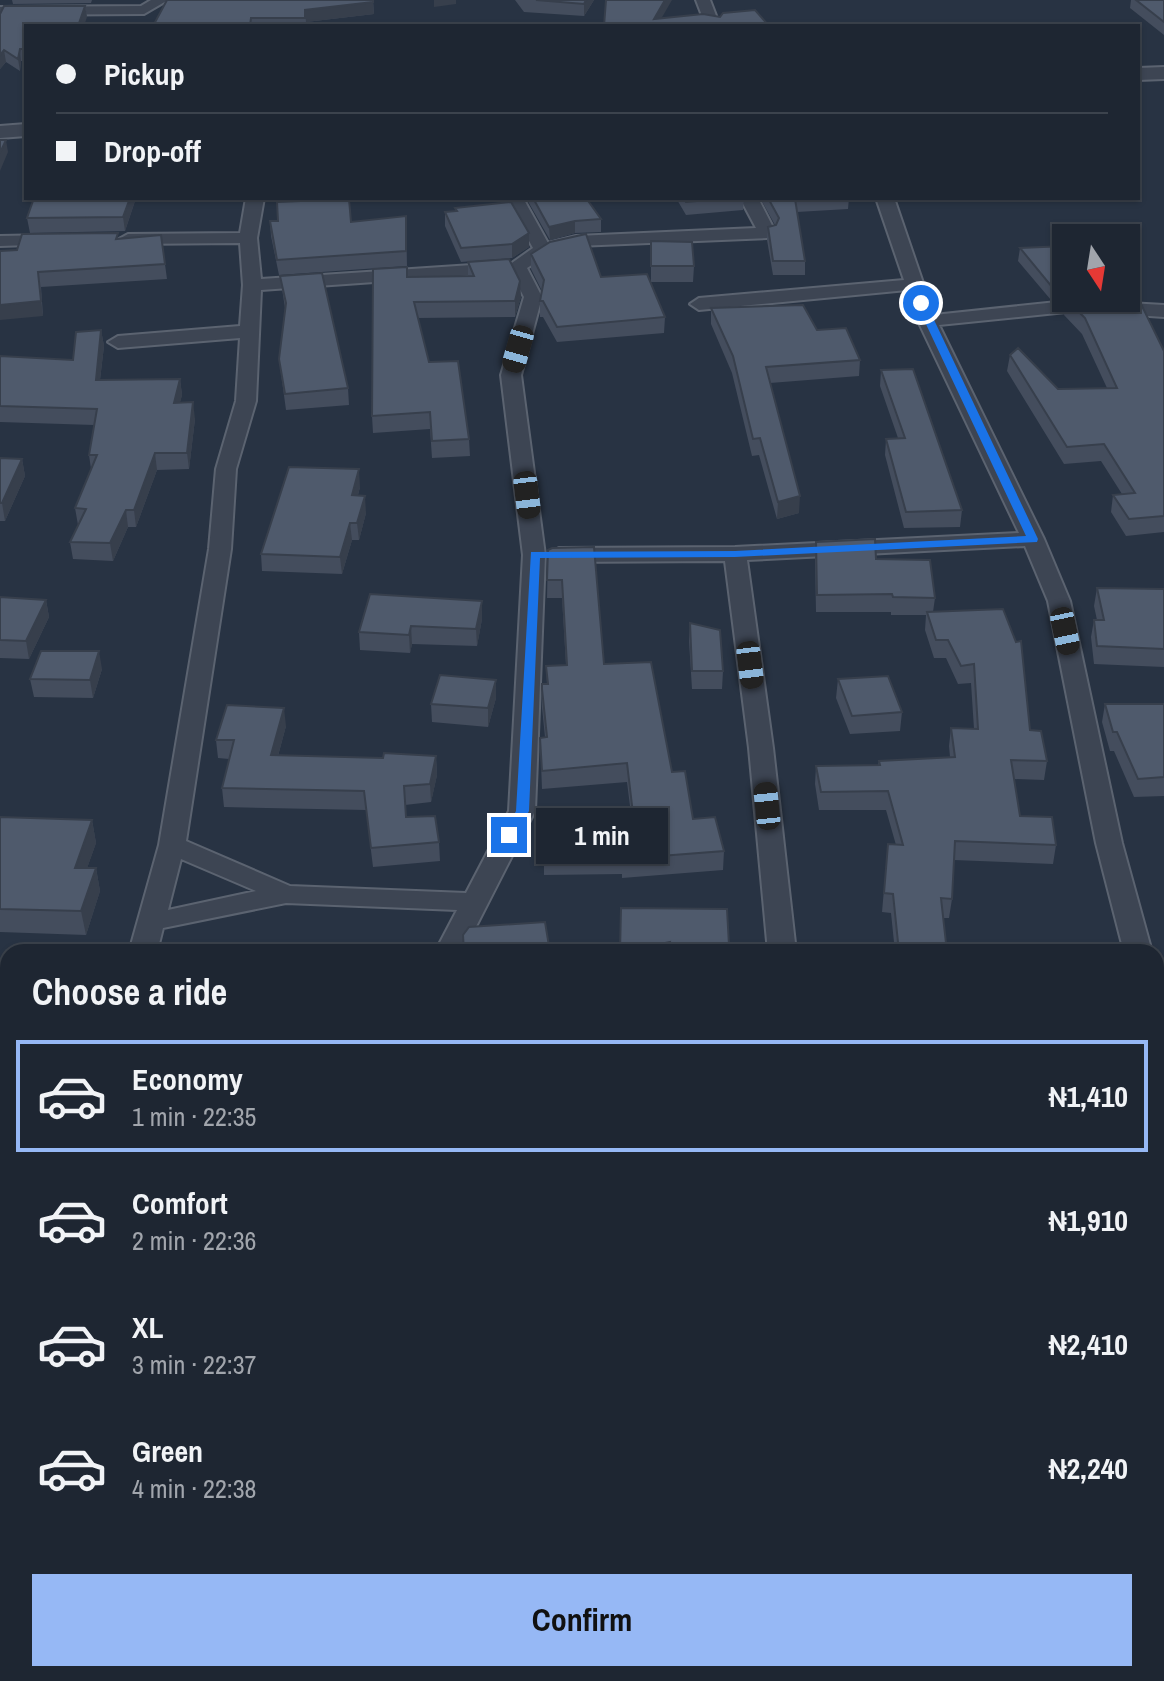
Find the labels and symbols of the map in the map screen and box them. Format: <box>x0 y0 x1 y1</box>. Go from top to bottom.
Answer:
north arrow <box>1052 224 1140 312</box>
route start <box>903 285 939 321</box>
car <box>500 323 536 375</box>
car <box>512 470 542 520</box>
car <box>1048 605 1082 657</box>
car <box>735 640 765 690</box>
car <box>753 781 781 831</box>
callout: 1 min <box>537 807 669 863</box>
route end <box>491 817 527 853</box>

